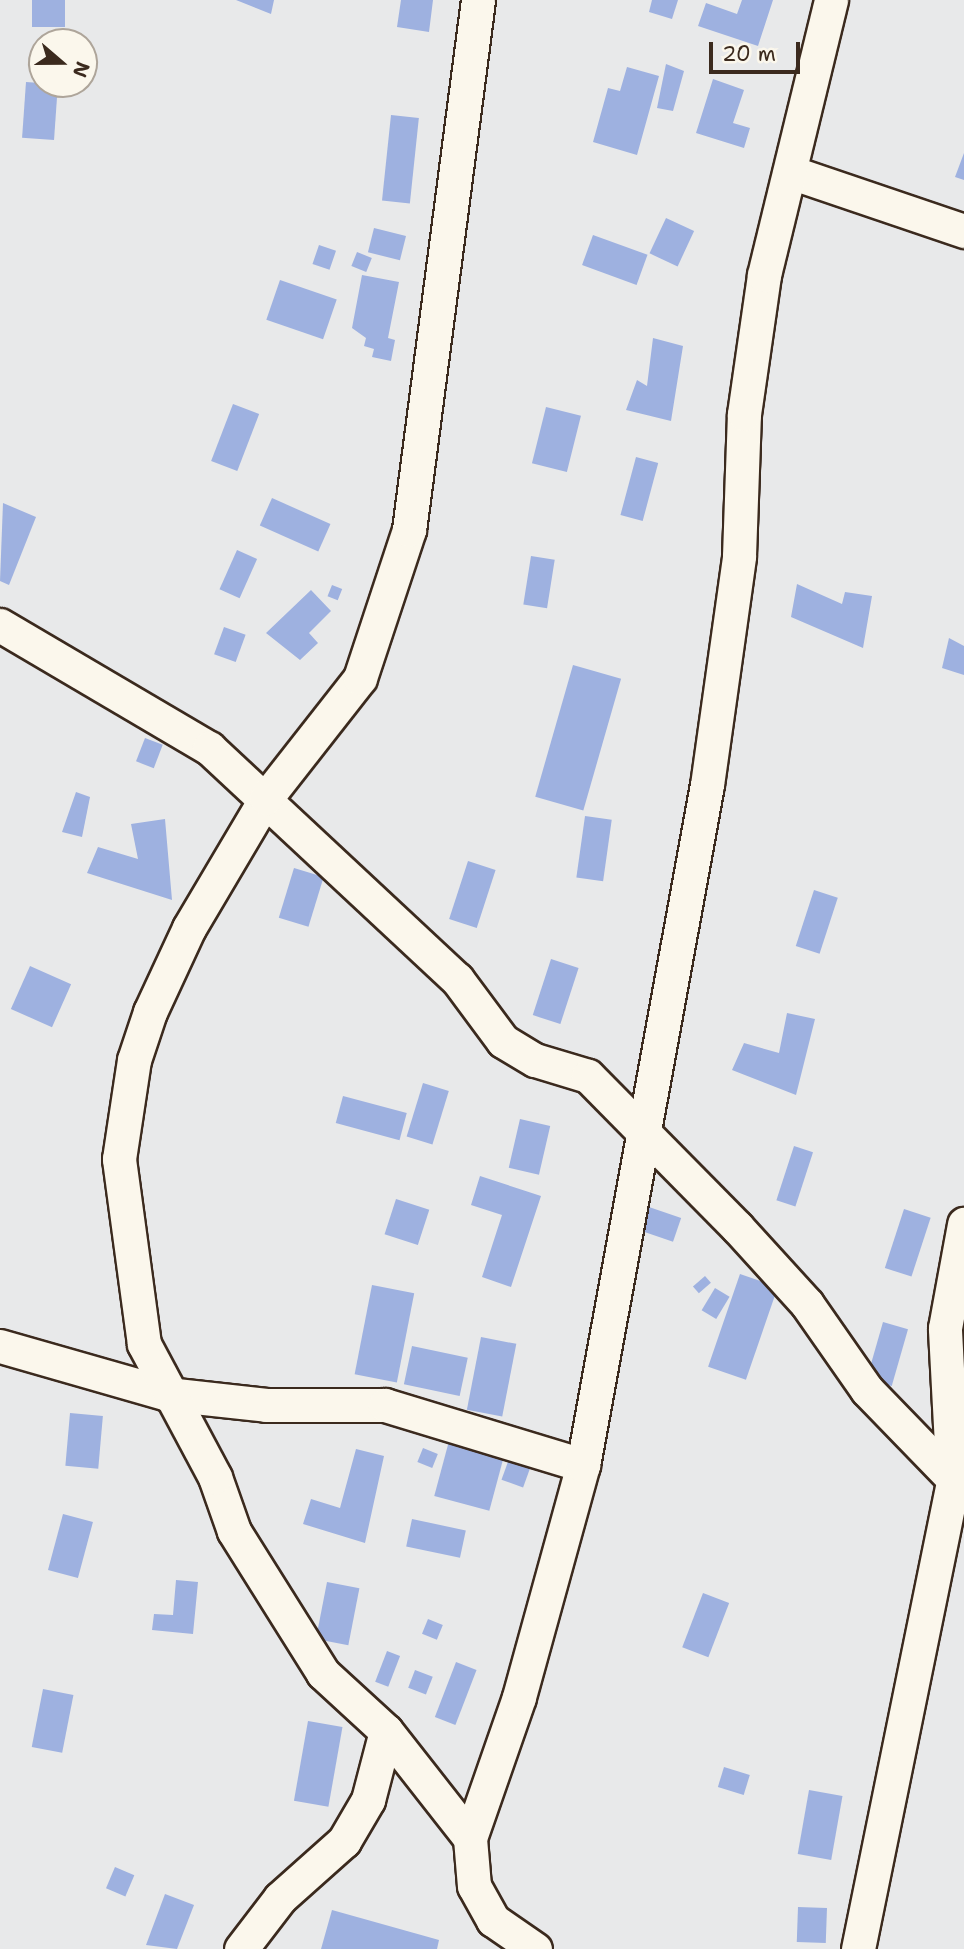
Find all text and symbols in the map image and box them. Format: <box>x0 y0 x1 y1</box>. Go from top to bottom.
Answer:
north arrow <box>28 28 98 98</box>
scale bar <box>712 28 803 72</box>
text: 20 m <box>722 40 776 68</box>
text: N <box>67 58 96 81</box>

